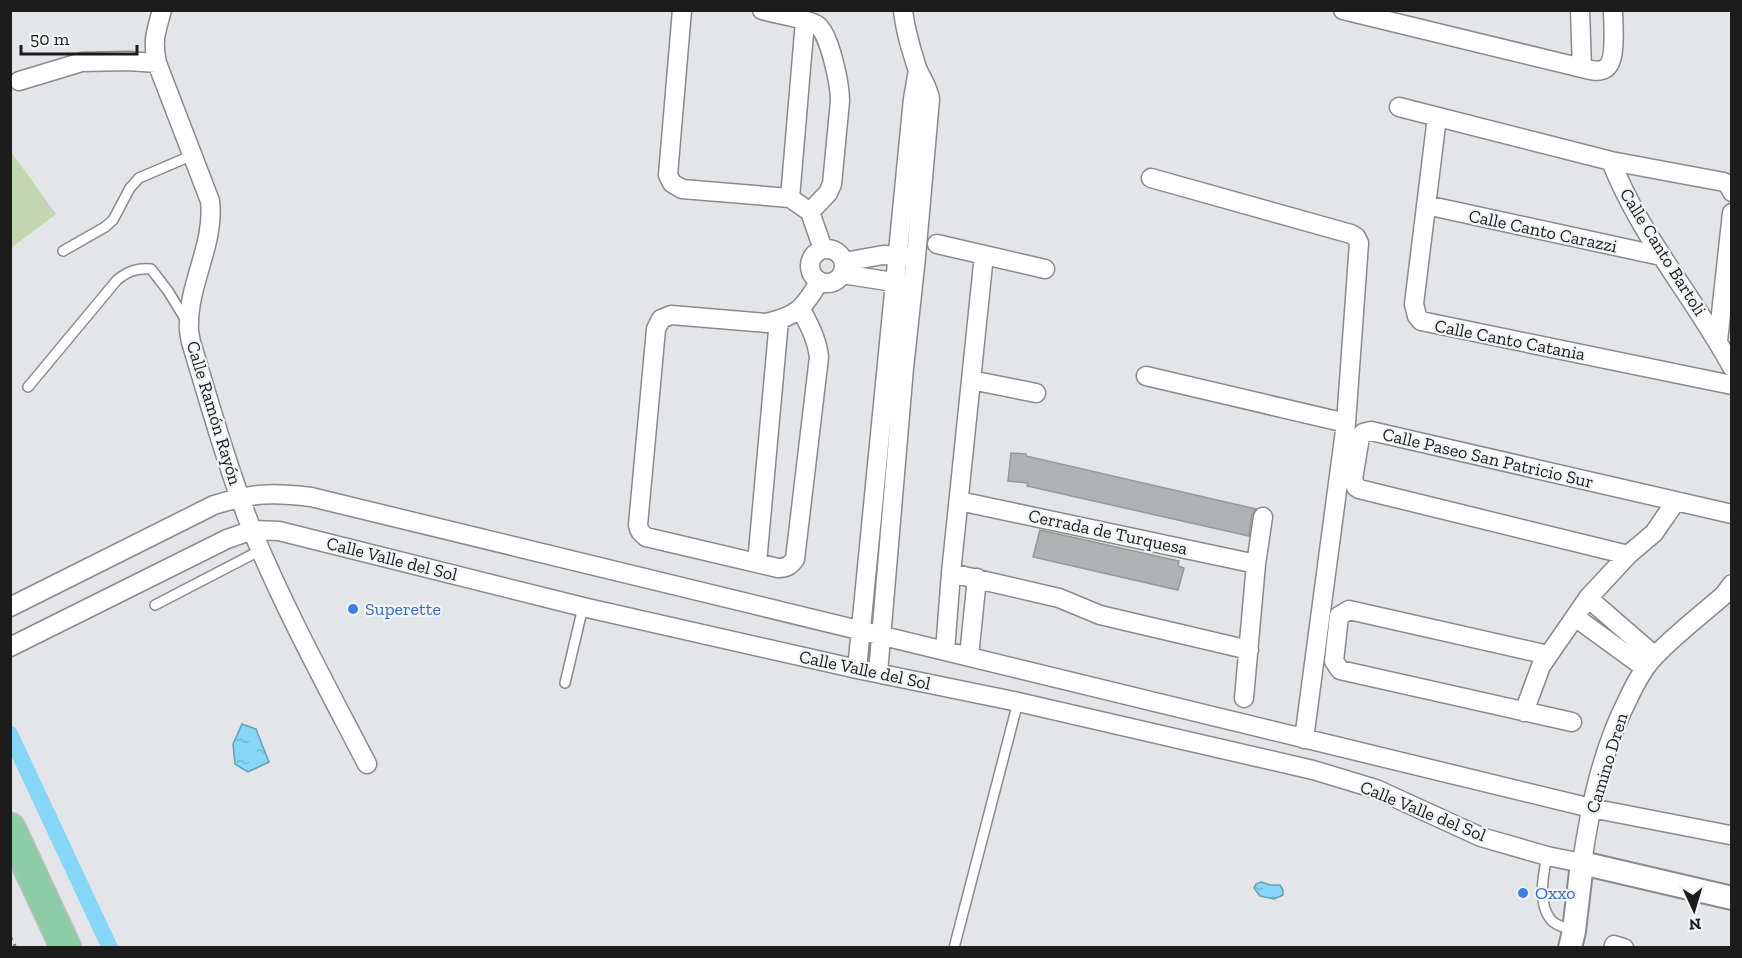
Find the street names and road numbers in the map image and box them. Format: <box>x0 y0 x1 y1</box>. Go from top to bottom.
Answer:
street label: Calle Canto Bartoli <box>1615 184 1711 320</box>
street label: Calle Canto Carazzi <box>1467 205 1619 257</box>
street label: Calle Canto Catania <box>1433 315 1587 365</box>
street label: Calle Ramón Rayón <box>182 338 247 488</box>
street label: Calle Paseo San Patricio Sur <box>1380 423 1596 493</box>
street label: Cerrada de Turquesa <box>1026 504 1190 560</box>
street label: Calle Valle del Sol <box>324 532 460 586</box>
street label: Calle Valle del Sol <box>797 645 933 695</box>
street label: Camino Dren <box>1581 710 1633 816</box>
street label: Calle Valle del Sol <box>1357 776 1489 846</box>

